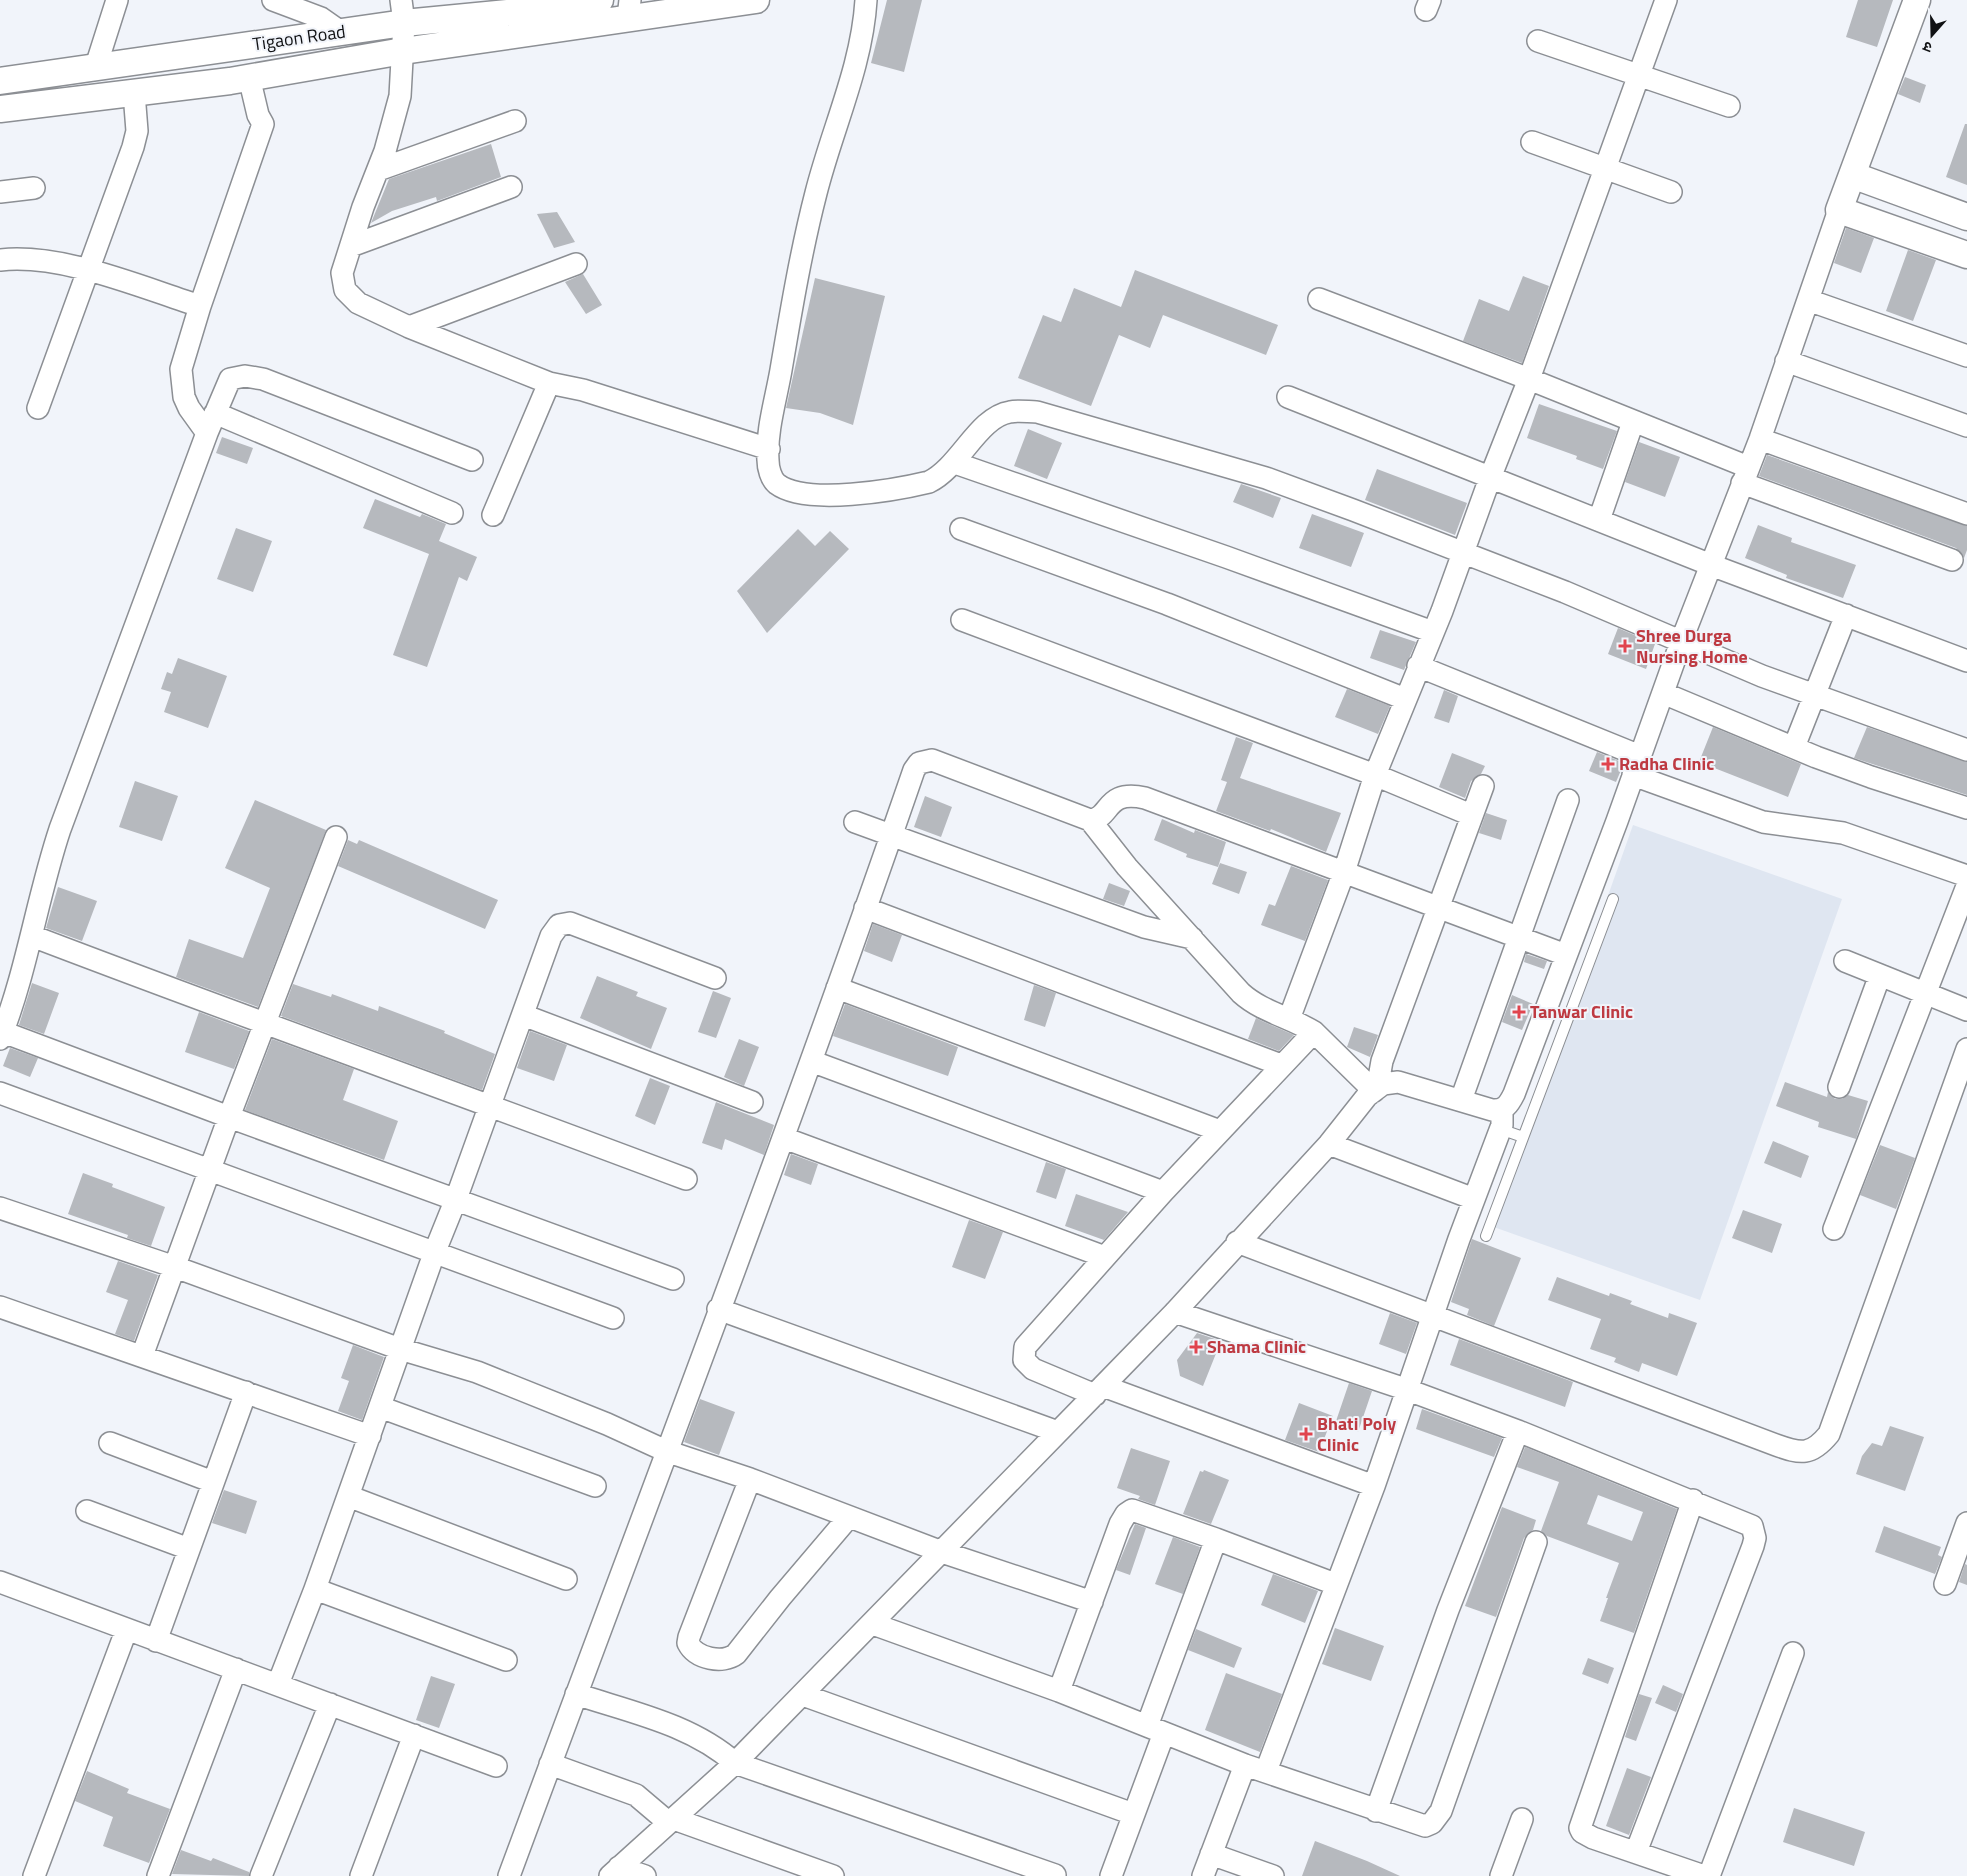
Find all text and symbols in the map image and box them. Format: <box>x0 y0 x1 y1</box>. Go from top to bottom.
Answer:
north arrow <box>1907 10 1957 60</box>
street label: Tigaon Road <box>251 18 347 57</box>
text: उ <box>1919 36 1935 59</box>
place label: Shree Durga Nursing Home <box>1636 622 1748 670</box>
marker: Shree Durga Nursing Home <box>1618 639 1632 653</box>
place label: Radha Clinic <box>1619 750 1714 777</box>
marker: Radha Clinic <box>1601 757 1615 771</box>
place label: Tanwar Clinic <box>1530 998 1633 1025</box>
marker: Tanwar Clinic <box>1512 1005 1526 1019</box>
place label: Shama Clinic <box>1207 1333 1306 1360</box>
marker: Shama Clinic <box>1189 1340 1203 1354</box>
place label: Bhati Poly Clinic <box>1317 1410 1396 1458</box>
marker: Bhati Poly Clinic <box>1299 1427 1313 1441</box>

